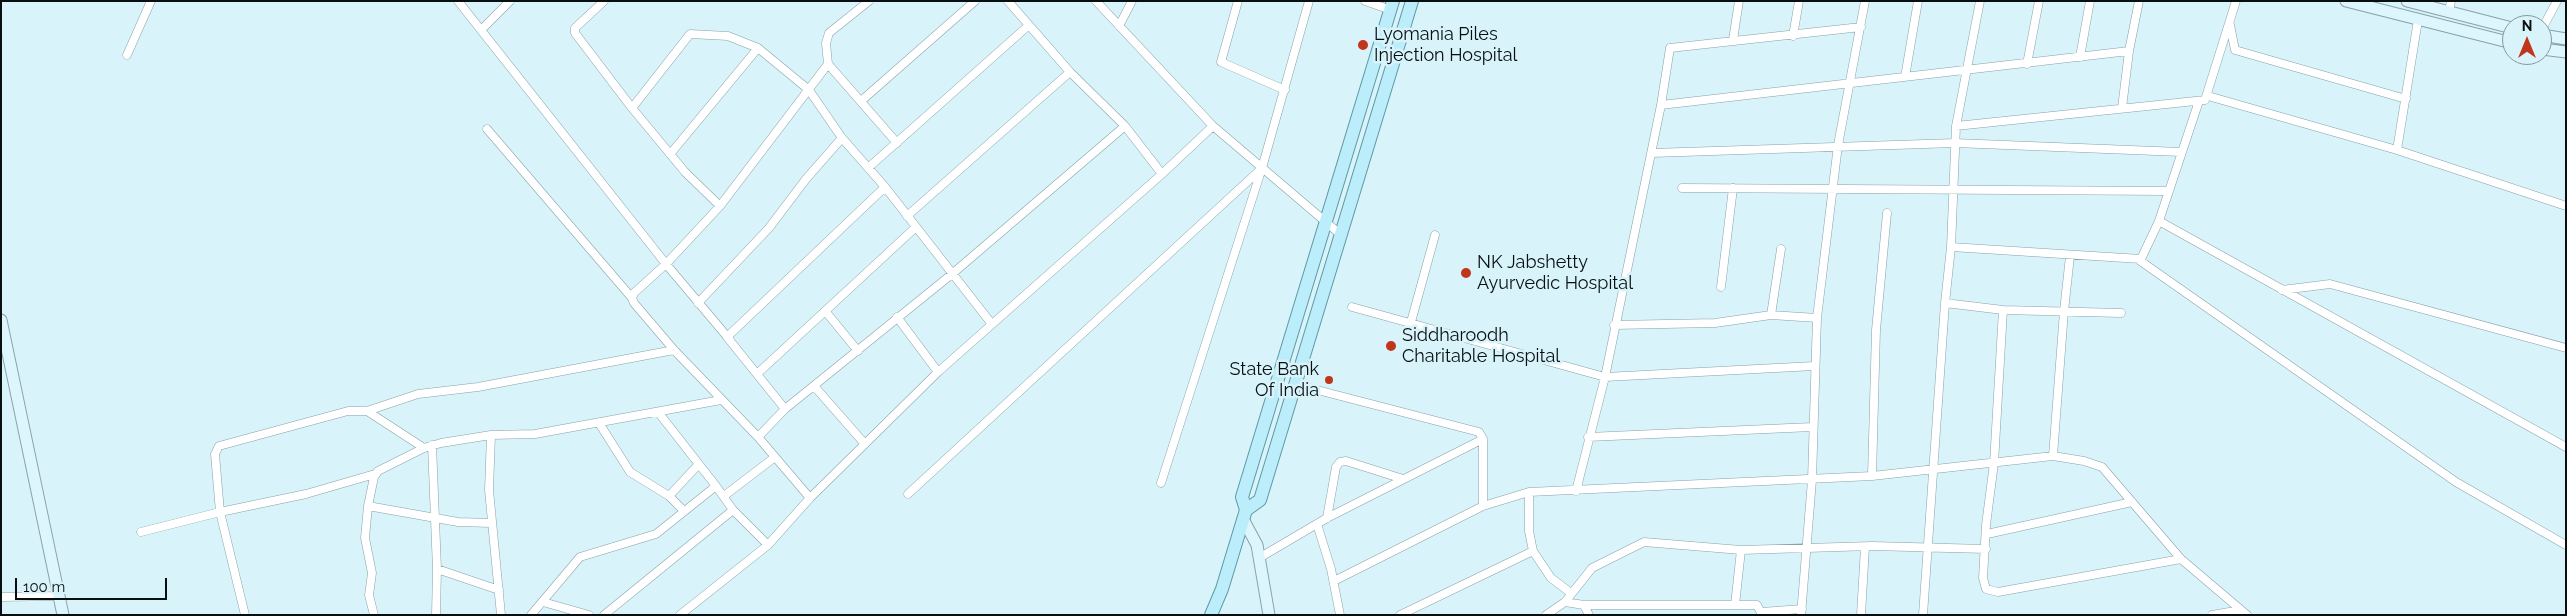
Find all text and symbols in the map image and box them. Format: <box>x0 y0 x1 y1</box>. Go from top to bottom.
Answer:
north arrow <box>2502 15 2552 65</box>
text: N <box>2522 18 2532 34</box>
place label: Lyomania Piles Injection Hospital <box>1374 24 1518 66</box>
marker: Lyomania Piles Injection Hospital <box>1356 38 1370 52</box>
place label: NK Jabshetty Ayurvedic Hospital <box>1477 252 1633 294</box>
marker: NK Jabshetty Ayurvedic Hospital <box>1459 266 1473 280</box>
place label: Siddharoodh Charitable Hospital <box>1402 325 1560 368</box>
marker: Siddharoodh Charitable Hospital <box>1384 339 1398 353</box>
place label: State Bank Of India <box>1230 359 1319 402</box>
marker: State Bank Of India <box>1323 374 1335 386</box>
scale bar <box>18 568 170 600</box>
text: 100 m <box>23 578 65 596</box>

